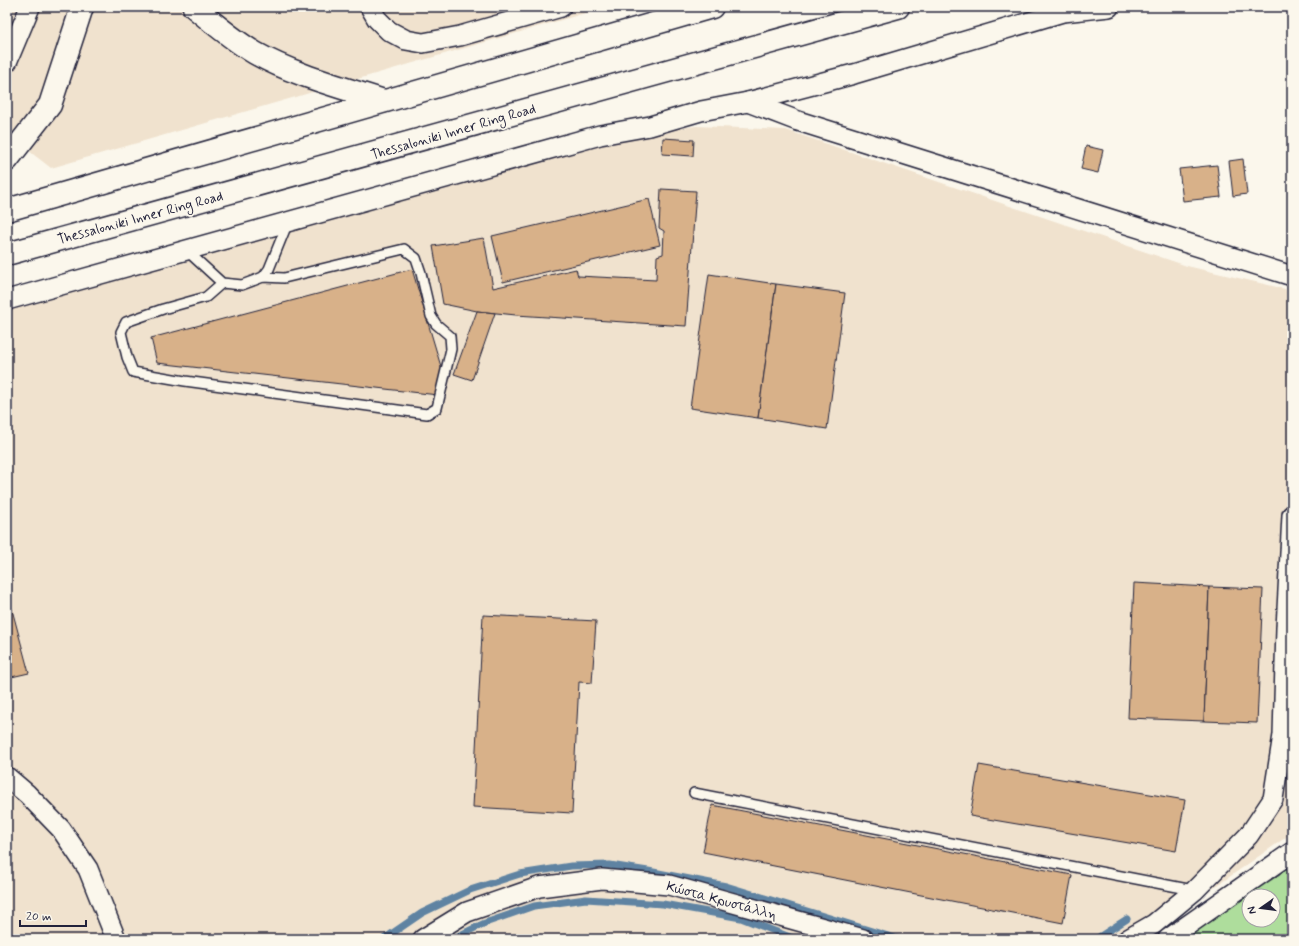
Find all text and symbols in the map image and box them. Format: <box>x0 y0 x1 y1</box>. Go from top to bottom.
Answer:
street label: Thessaloniki Inner Ring Road <box>369 100 538 165</box>
street label: Thessaloniki Inner Ring Road <box>55 187 225 250</box>
street label: Κώστα Κρυστάλλη <box>664 878 779 924</box>
north arrow <box>1241 888 1281 928</box>
scale bar <box>20 902 86 928</box>
text: N <box>1245 905 1260 915</box>
text: 20 m <box>26 909 52 925</box>

